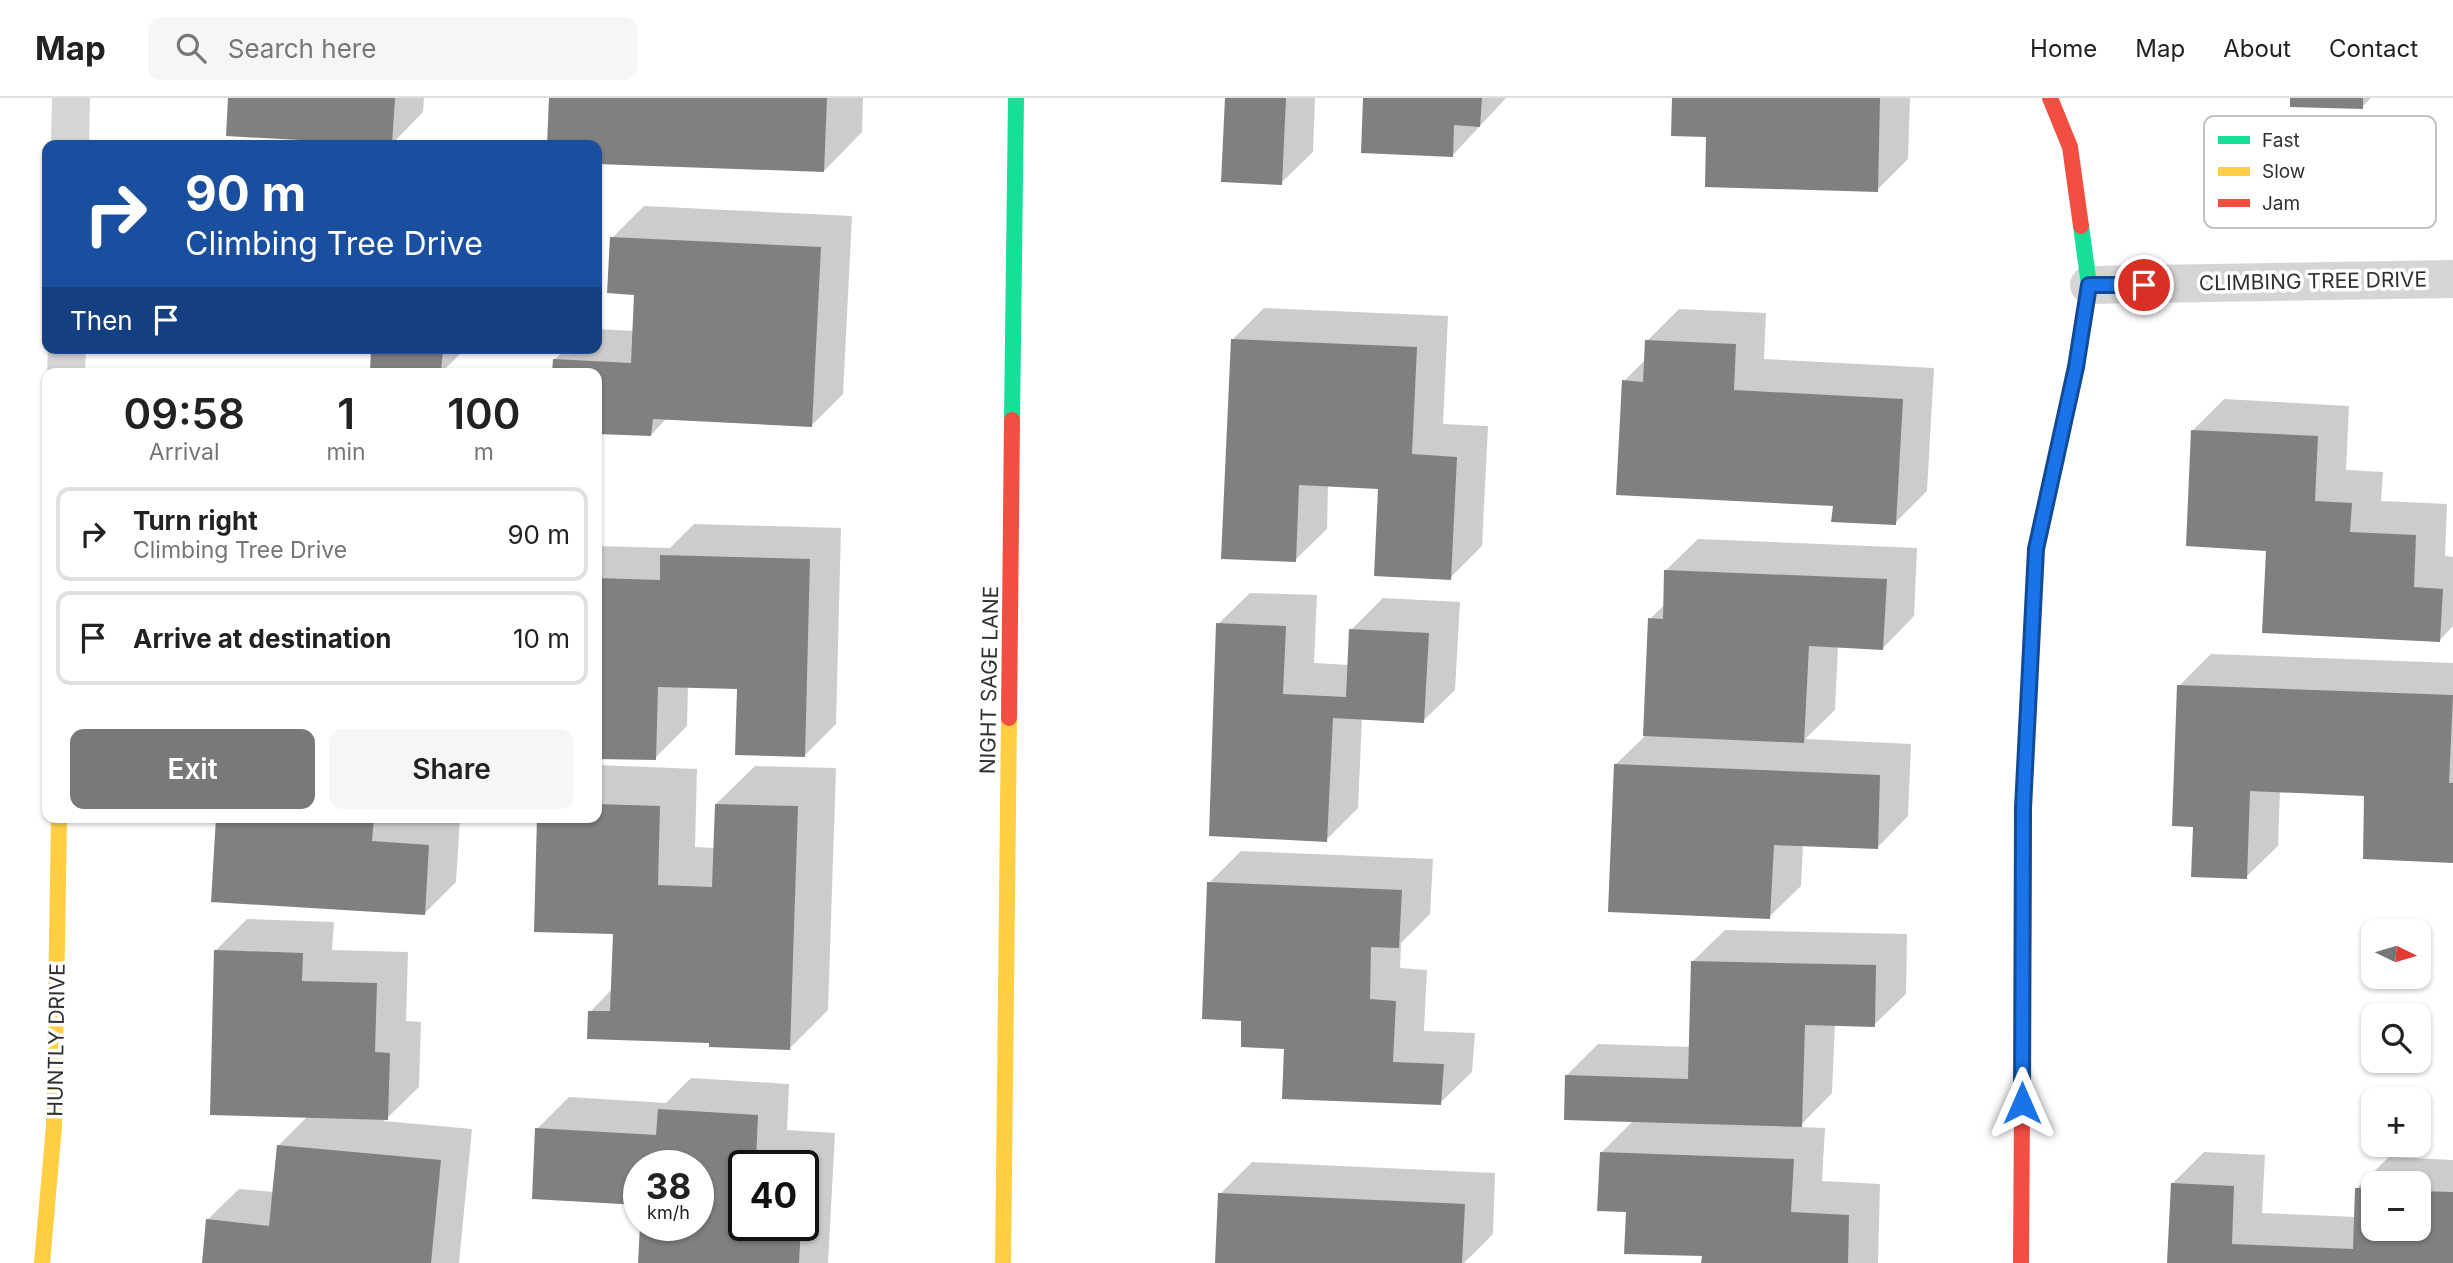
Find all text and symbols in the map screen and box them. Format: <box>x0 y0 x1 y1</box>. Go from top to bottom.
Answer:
search box <box>148 17 638 80</box>
text: Map <box>35 28 106 68</box>
icon: search <box>172 29 210 67</box>
text: Search here <box>228 33 376 64</box>
text: Home <box>2030 34 2097 63</box>
text: Map <box>2135 34 2185 63</box>
text: About <box>2223 34 2291 63</box>
text: Contact <box>2329 34 2418 63</box>
legend <box>2204 116 2436 228</box>
text: Fast <box>2262 129 2300 152</box>
text: Slow <box>2262 160 2305 183</box>
text: 90 m <box>185 164 306 223</box>
icon: right <box>70 168 161 259</box>
text: Jam <box>2262 192 2300 215</box>
text: Climbing Tree Drive <box>185 224 483 263</box>
pin <box>2114 255 2174 315</box>
icon: arrive <box>2125 266 2163 304</box>
street label: CLIMBING TREE DRIVE <box>2199 267 2427 295</box>
icon: arrive <box>147 301 185 339</box>
text: Then <box>70 305 133 336</box>
text: 09:58 <box>124 388 245 439</box>
text: 1 <box>337 388 355 439</box>
text: 100 <box>447 388 520 439</box>
text: Arrival <box>149 438 220 466</box>
text: min <box>326 438 366 466</box>
text: m <box>474 438 494 466</box>
text: Turn right <box>133 505 258 536</box>
icon: right <box>74 515 112 553</box>
text: 90 m <box>507 519 570 550</box>
text: Climbing Tree Drive <box>133 536 347 564</box>
street label: NIGHT SAGE LANE <box>975 586 1003 774</box>
icon: arrive <box>74 619 112 657</box>
text: Arrive at destination <box>133 623 392 654</box>
text: 10 m <box>513 623 570 654</box>
button: Exit <box>70 729 315 809</box>
button: Share <box>329 729 574 809</box>
north arrow <box>2361 919 2431 989</box>
map controls <box>2361 919 2431 1241</box>
street label: HUNTLY DRIVE <box>42 963 70 1117</box>
button: search <box>2361 1003 2431 1073</box>
position arrow <box>1985 1066 2059 1140</box>
button: + <box>2361 1087 2431 1157</box>
speed limit sign: 40 <box>728 1150 819 1241</box>
text: 38 <box>646 1165 691 1207</box>
button: − <box>2361 1171 2431 1241</box>
text: km/h <box>647 1202 690 1223</box>

